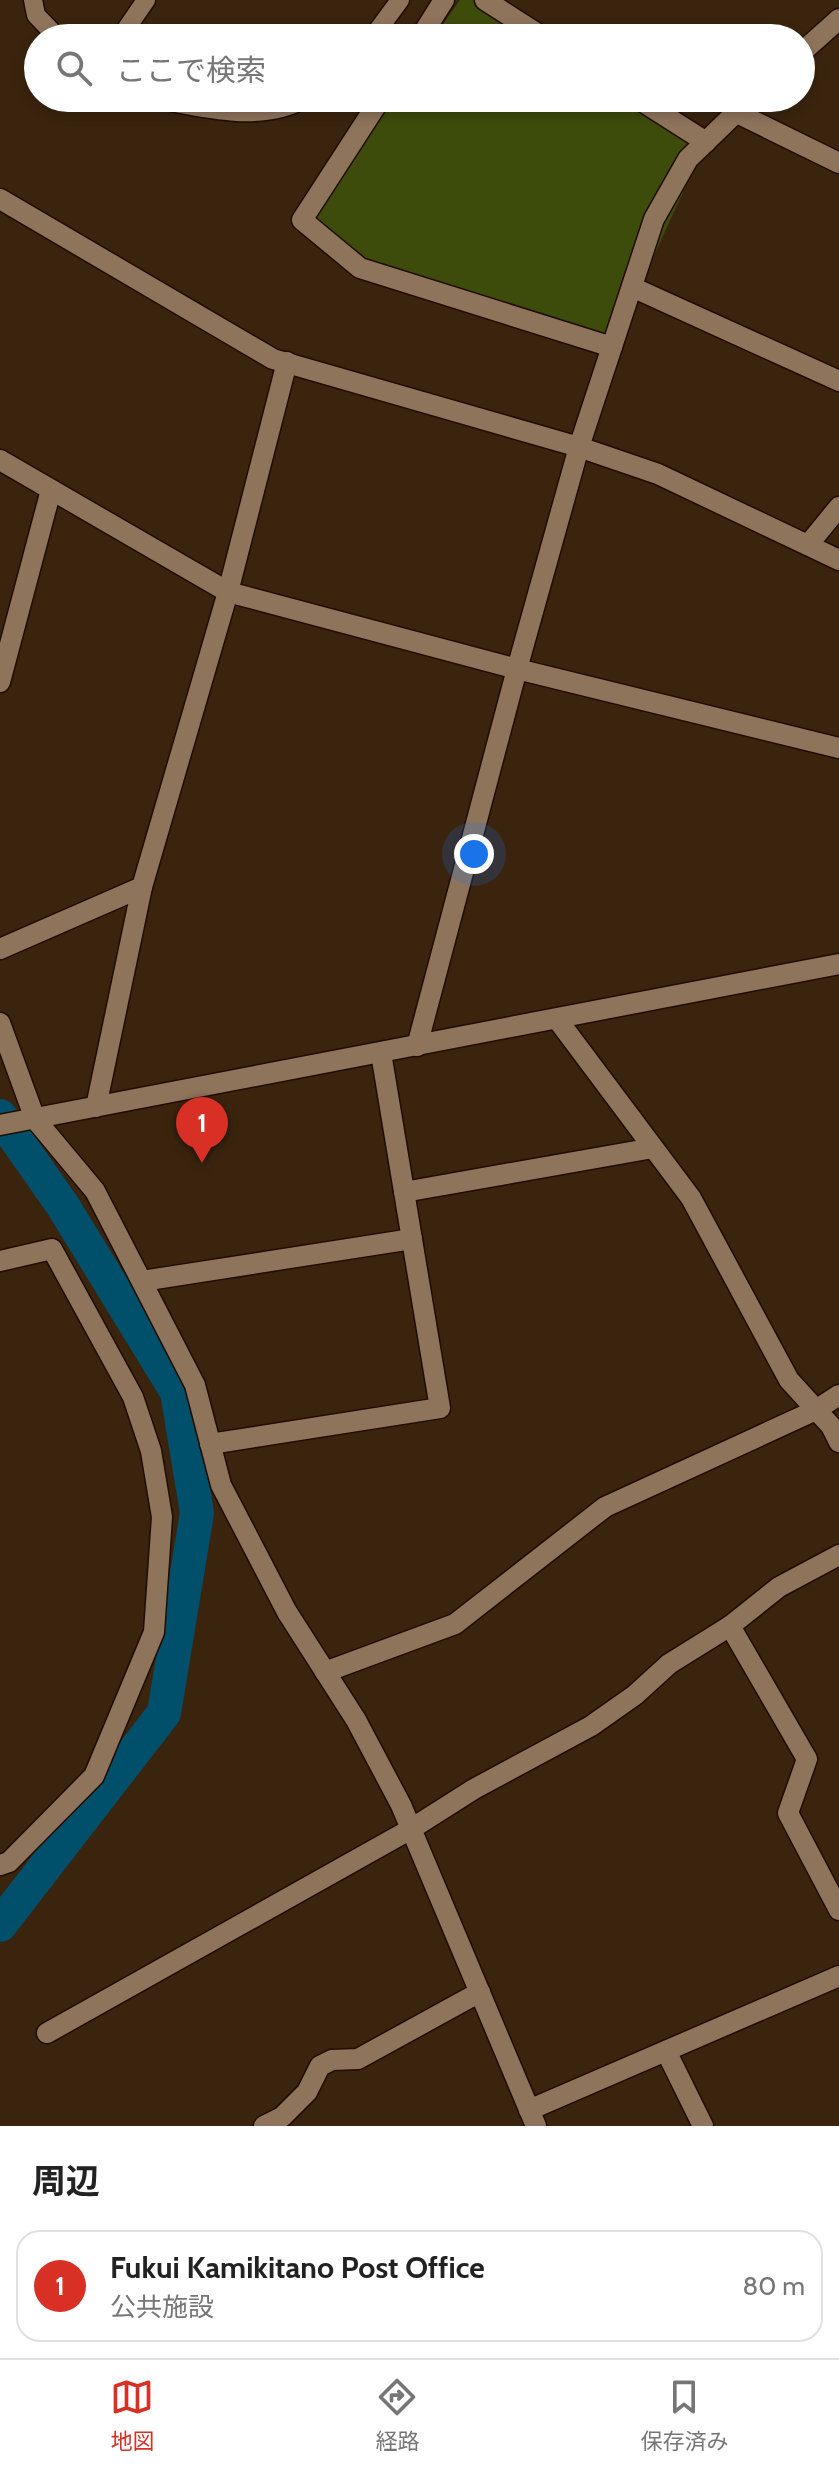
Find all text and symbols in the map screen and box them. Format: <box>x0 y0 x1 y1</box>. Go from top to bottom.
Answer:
search box <box>24 24 815 112</box>
icon: search <box>52 46 96 90</box>
text: ここで検索 <box>116 52 266 89</box>
your location <box>454 834 494 874</box>
pin: 1 <box>176 1097 228 1163</box>
text: 周辺 <box>32 2160 100 2202</box>
text: Fukui Kamikitano Post Office <box>110 2249 485 2286</box>
text: 1 <box>55 2270 65 2302</box>
text: 80 m <box>742 2270 805 2302</box>
text: 公共施設 <box>110 2291 214 2323</box>
tab: 地図 <box>110 2375 155 2455</box>
tab: 経路 <box>375 2375 420 2455</box>
tab: 保存済み <box>640 2375 729 2455</box>

